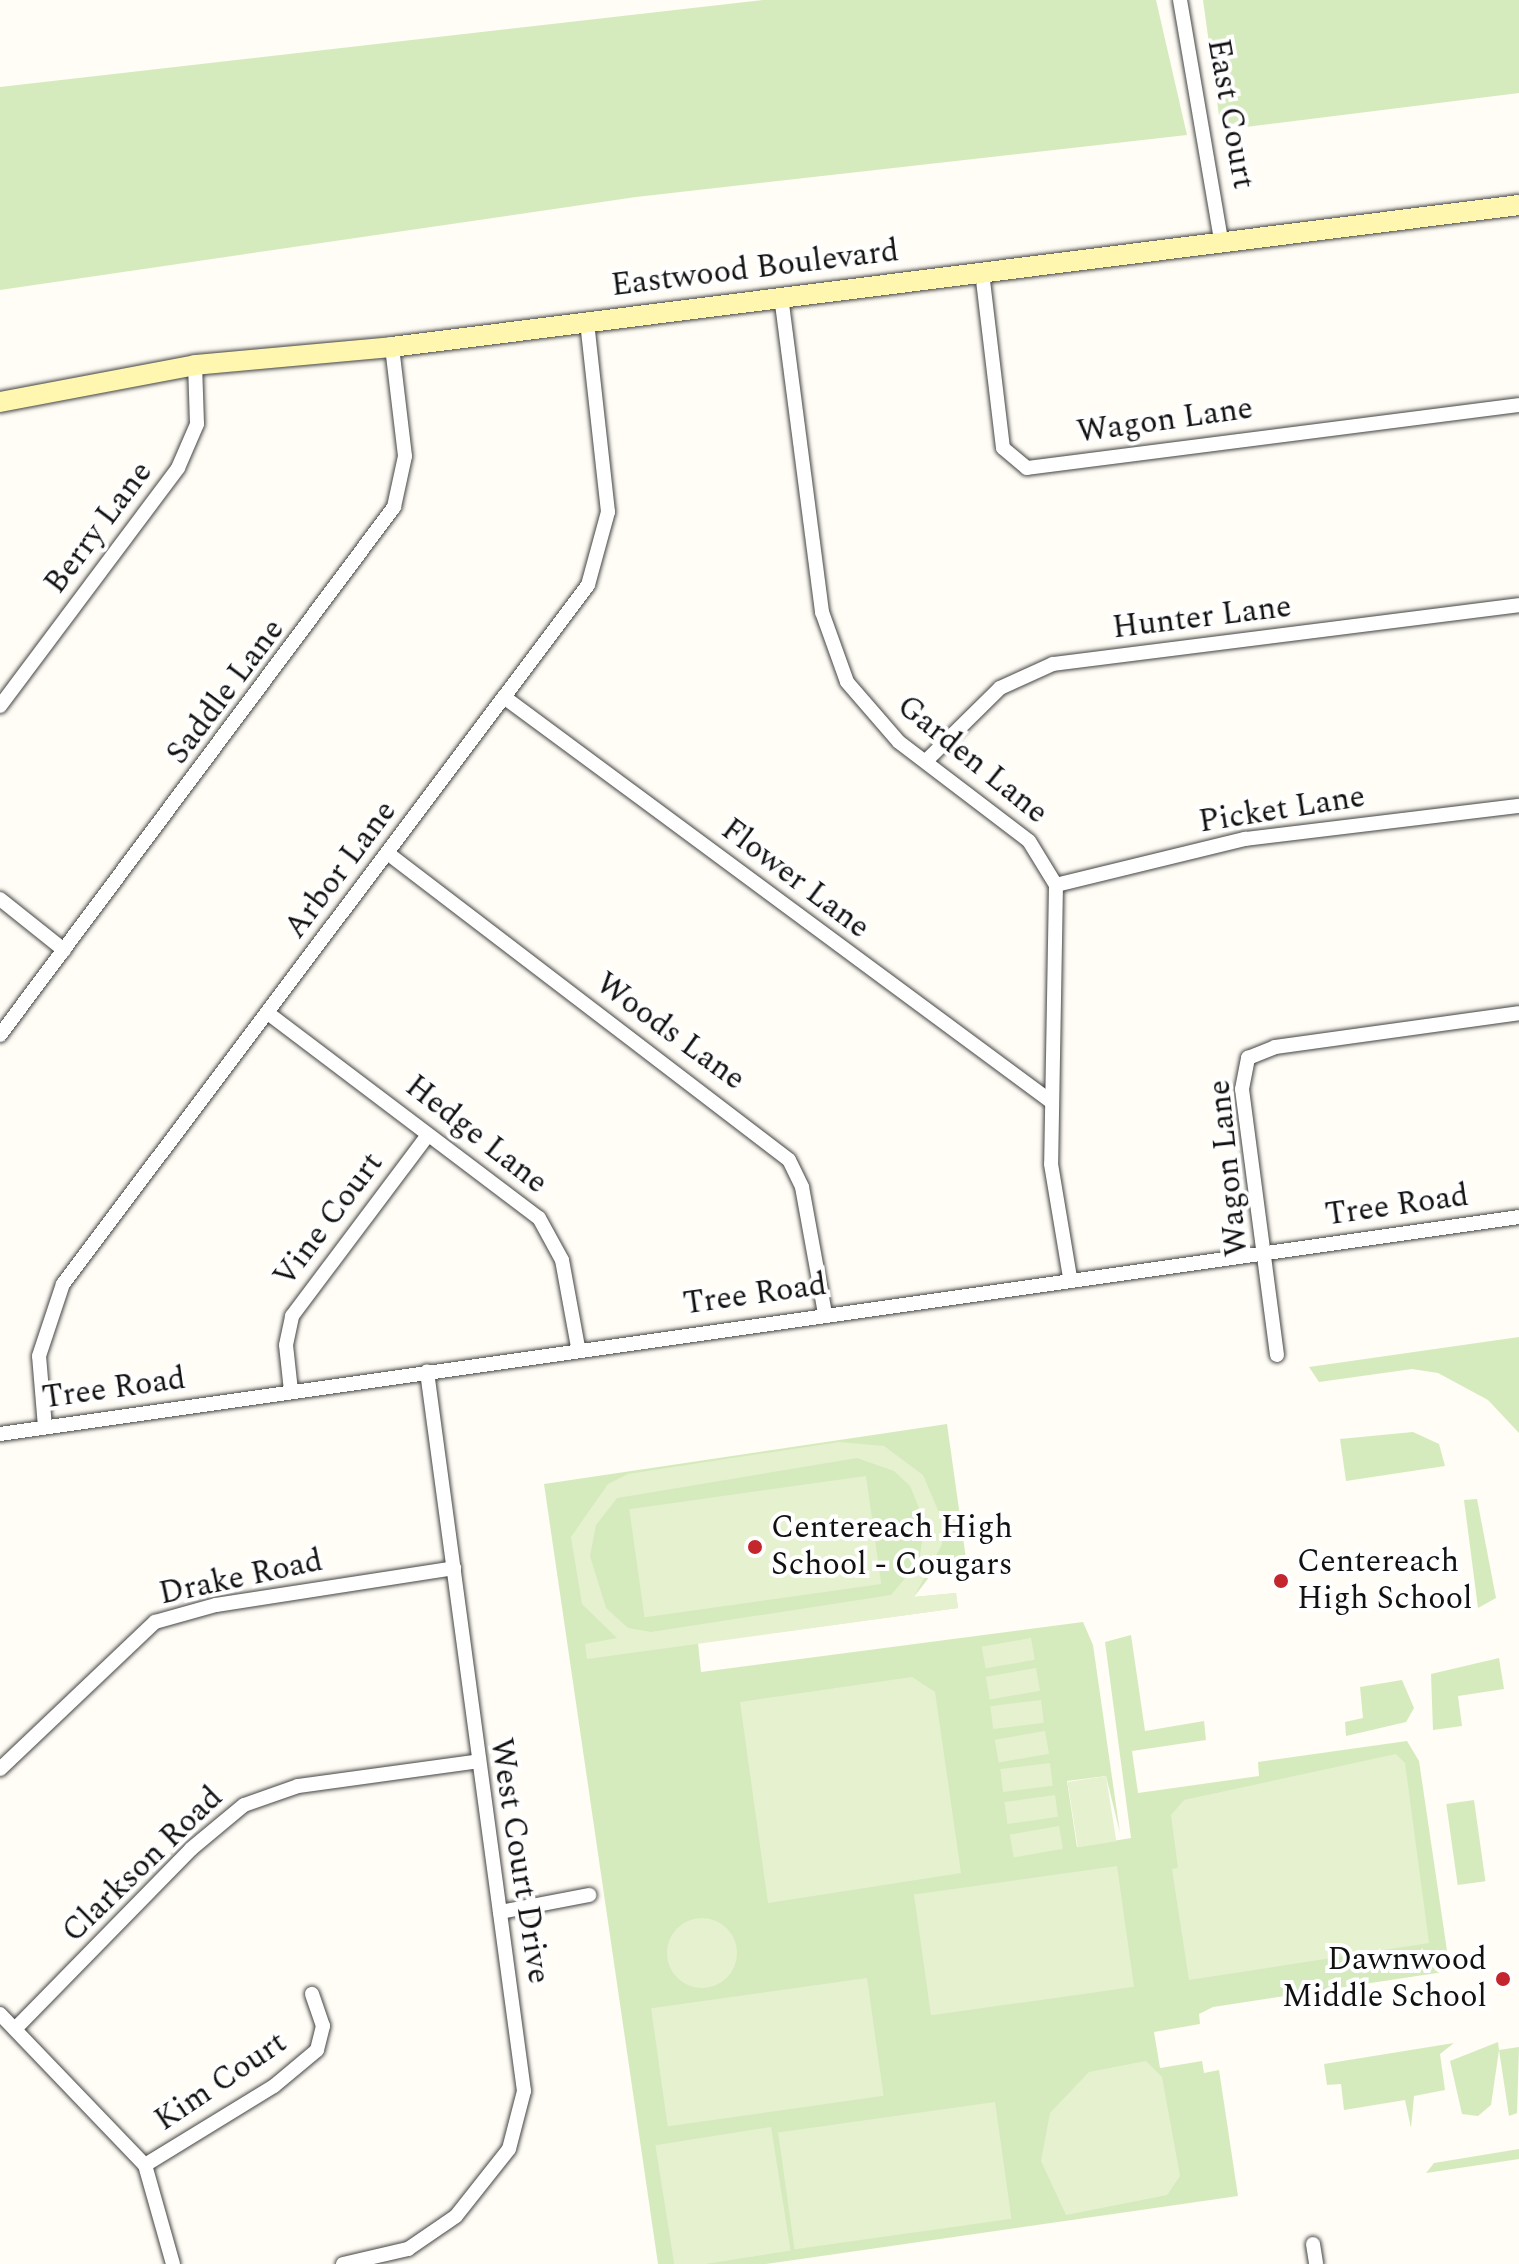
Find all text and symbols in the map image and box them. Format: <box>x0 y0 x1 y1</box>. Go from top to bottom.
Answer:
street label: East Court <box>1198 36 1262 192</box>
street label: Eastwood Boulevard <box>609 232 901 306</box>
street label: Wagon Lane <box>1075 390 1255 452</box>
street label: Berry Lane <box>37 454 161 602</box>
street label: Hunter Lane <box>1110 588 1294 648</box>
street label: Saddle Lane <box>159 612 293 772</box>
street label: Garden Lane <box>889 688 1055 832</box>
street label: Picket Lane <box>1196 778 1368 842</box>
street label: Arbor Lane <box>277 793 405 947</box>
street label: Flower Lane <box>713 811 877 947</box>
street label: Woods Lane <box>588 965 752 1099</box>
street label: Hedge Lane <box>397 1068 555 1202</box>
street label: Wagon Lane <box>1201 1078 1257 1258</box>
street label: Vine Court <box>266 1145 392 1295</box>
street label: Tree Road <box>1323 1177 1471 1235</box>
street label: Tree Road <box>681 1266 829 1324</box>
street label: Tree Road <box>40 1360 188 1418</box>
place label: Centereach High School - Cougars <box>771 1510 1013 1585</box>
marker: Centereach High School - Cougars <box>746 1538 764 1556</box>
street label: Drake Road <box>156 1542 326 1614</box>
place label: Centereach High School <box>1297 1544 1472 1619</box>
marker: Centereach High School <box>1272 1572 1290 1590</box>
street label: West Court Drive <box>481 1736 557 1986</box>
street label: Clarkson Road <box>55 1779 231 1951</box>
place label: Dawnwood Middle School <box>1282 1942 1487 2017</box>
marker: Dawnwood Middle School <box>1494 1970 1512 1988</box>
street label: Kim Court <box>148 2024 294 2140</box>

